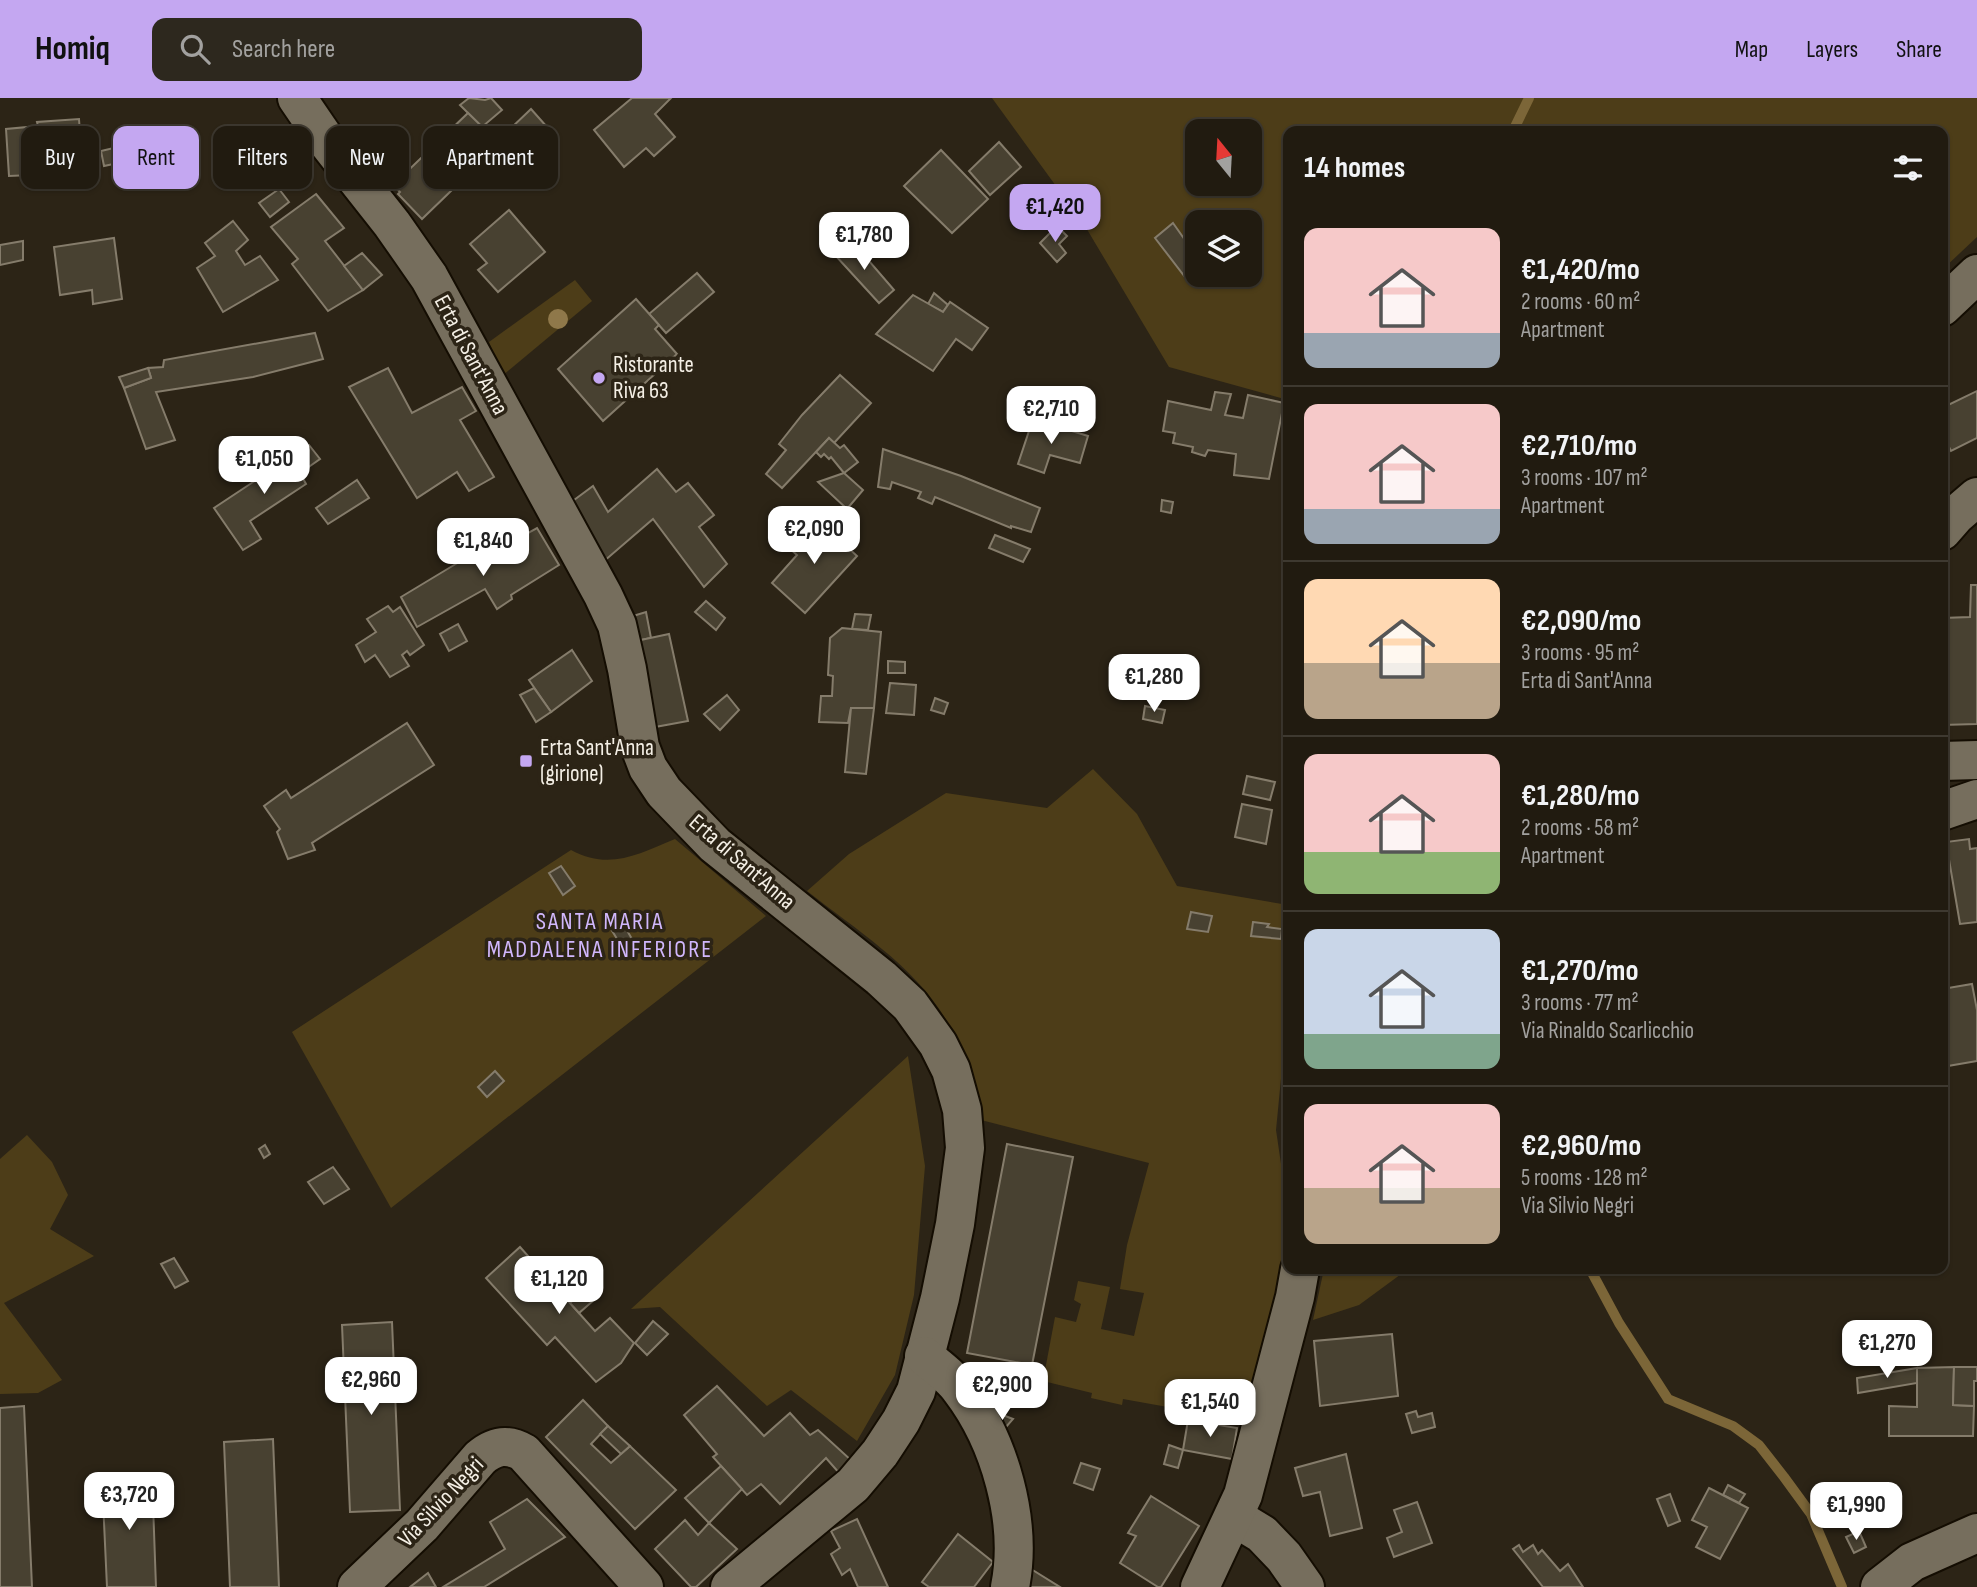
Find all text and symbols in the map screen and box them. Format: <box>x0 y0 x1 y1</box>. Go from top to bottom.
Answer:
search box <box>152 18 642 81</box>
text: Homiq <box>35 29 110 69</box>
icon: search <box>176 30 214 68</box>
text: Search here <box>232 34 335 65</box>
text: Map <box>1735 35 1768 64</box>
text: Layers <box>1806 35 1858 64</box>
text: Share <box>1896 35 1942 64</box>
north arrow <box>1185 119 1262 196</box>
map controls <box>1185 119 1262 287</box>
chip: Buy <box>21 126 99 189</box>
chip: Rent <box>113 126 199 189</box>
chip: Filters <box>213 126 312 189</box>
chip: New <box>326 126 409 189</box>
chip: Apartment <box>423 126 558 189</box>
icon: filters <box>1889 149 1927 187</box>
text: 14 homes <box>1304 150 1405 186</box>
pin: €1,420 <box>998 184 1112 244</box>
text: €1,420 <box>1026 193 1084 221</box>
button: layers <box>1185 210 1262 287</box>
pin: €1,780 <box>807 212 921 272</box>
text: €1,780 <box>835 221 893 249</box>
text: €1,420/mo <box>1521 252 1640 288</box>
icon: home <box>1360 256 1444 340</box>
text: 2 rooms · 60 m² <box>1521 288 1640 316</box>
street label: Erta di Sant'Anna <box>428 290 514 420</box>
text: Apartment <box>1521 316 1605 344</box>
place label: Ristorante Riva 63 <box>613 351 694 405</box>
marker: Ristorante Riva 63 <box>591 370 607 386</box>
pin: €2,710 <box>994 386 1108 446</box>
text: €2,710 <box>1023 395 1079 423</box>
text: €2,710/mo <box>1521 428 1637 464</box>
icon: home <box>1360 432 1444 516</box>
pin: €1,050 <box>207 436 321 496</box>
text: €1,050 <box>235 445 293 473</box>
text: 3 rooms · 107 m² <box>1521 464 1648 492</box>
text: Apartment <box>1521 492 1605 520</box>
pin: €2,090 <box>757 506 871 566</box>
text: €2,090 <box>784 515 844 543</box>
pin: €1,840 <box>426 518 540 578</box>
text: €1,840 <box>453 527 513 555</box>
text: €2,090/mo <box>1521 603 1641 639</box>
icon: home <box>1360 607 1444 691</box>
text: 3 rooms · 95 m² <box>1521 639 1640 667</box>
pin: €1,280 <box>1097 654 1211 714</box>
text: €1,280 <box>1125 663 1183 691</box>
text: Erta di Sant'Anna <box>1521 667 1652 695</box>
place label: Erta Sant'Anna (girione) <box>540 734 654 788</box>
marker: Erta Sant'Anna (girione) <box>518 753 534 769</box>
text: €1,280/mo <box>1521 778 1640 814</box>
icon: home <box>1360 782 1444 866</box>
street label: Erta di Sant'Anna <box>683 808 801 916</box>
text: 2 rooms · 58 m² <box>1521 814 1639 842</box>
text: Apartment <box>1521 842 1605 870</box>
district label: SANTA MARIA MADDALENA INFERIORE <box>487 907 713 964</box>
text: €1,270/mo <box>1521 953 1639 989</box>
icon: home <box>1360 957 1444 1041</box>
text: 3 rooms · 77 m² <box>1521 989 1639 1017</box>
text: Via Rinaldo Scarlicchio <box>1521 1017 1694 1045</box>
text: €2,960/mo <box>1521 1128 1641 1164</box>
icon: home <box>1360 1132 1444 1216</box>
text: 5 rooms · 128 m² <box>1521 1164 1648 1192</box>
text: Via Silvio Negri <box>1521 1192 1634 1220</box>
pin: €1,120 <box>502 1256 616 1316</box>
text: €1,120 <box>530 1265 588 1293</box>
pin: €1,270 <box>1830 1320 1944 1380</box>
text: €1,270 <box>1858 1329 1916 1357</box>
pin: €2,960 <box>314 1358 428 1417</box>
pin: €2,900 <box>945 1362 1059 1422</box>
text: €2,960 <box>341 1366 401 1394</box>
text: €2,900 <box>972 1371 1032 1399</box>
pin: €1,540 <box>1153 1380 1267 1439</box>
text: €1,540 <box>1181 1388 1239 1416</box>
street label: Via Silvio Negri <box>392 1451 490 1553</box>
pin: €3,720 <box>72 1472 186 1532</box>
text: €3,720 <box>100 1481 158 1509</box>
pin: €1,990 <box>1799 1482 1913 1542</box>
text: €1,990 <box>1826 1491 1886 1519</box>

